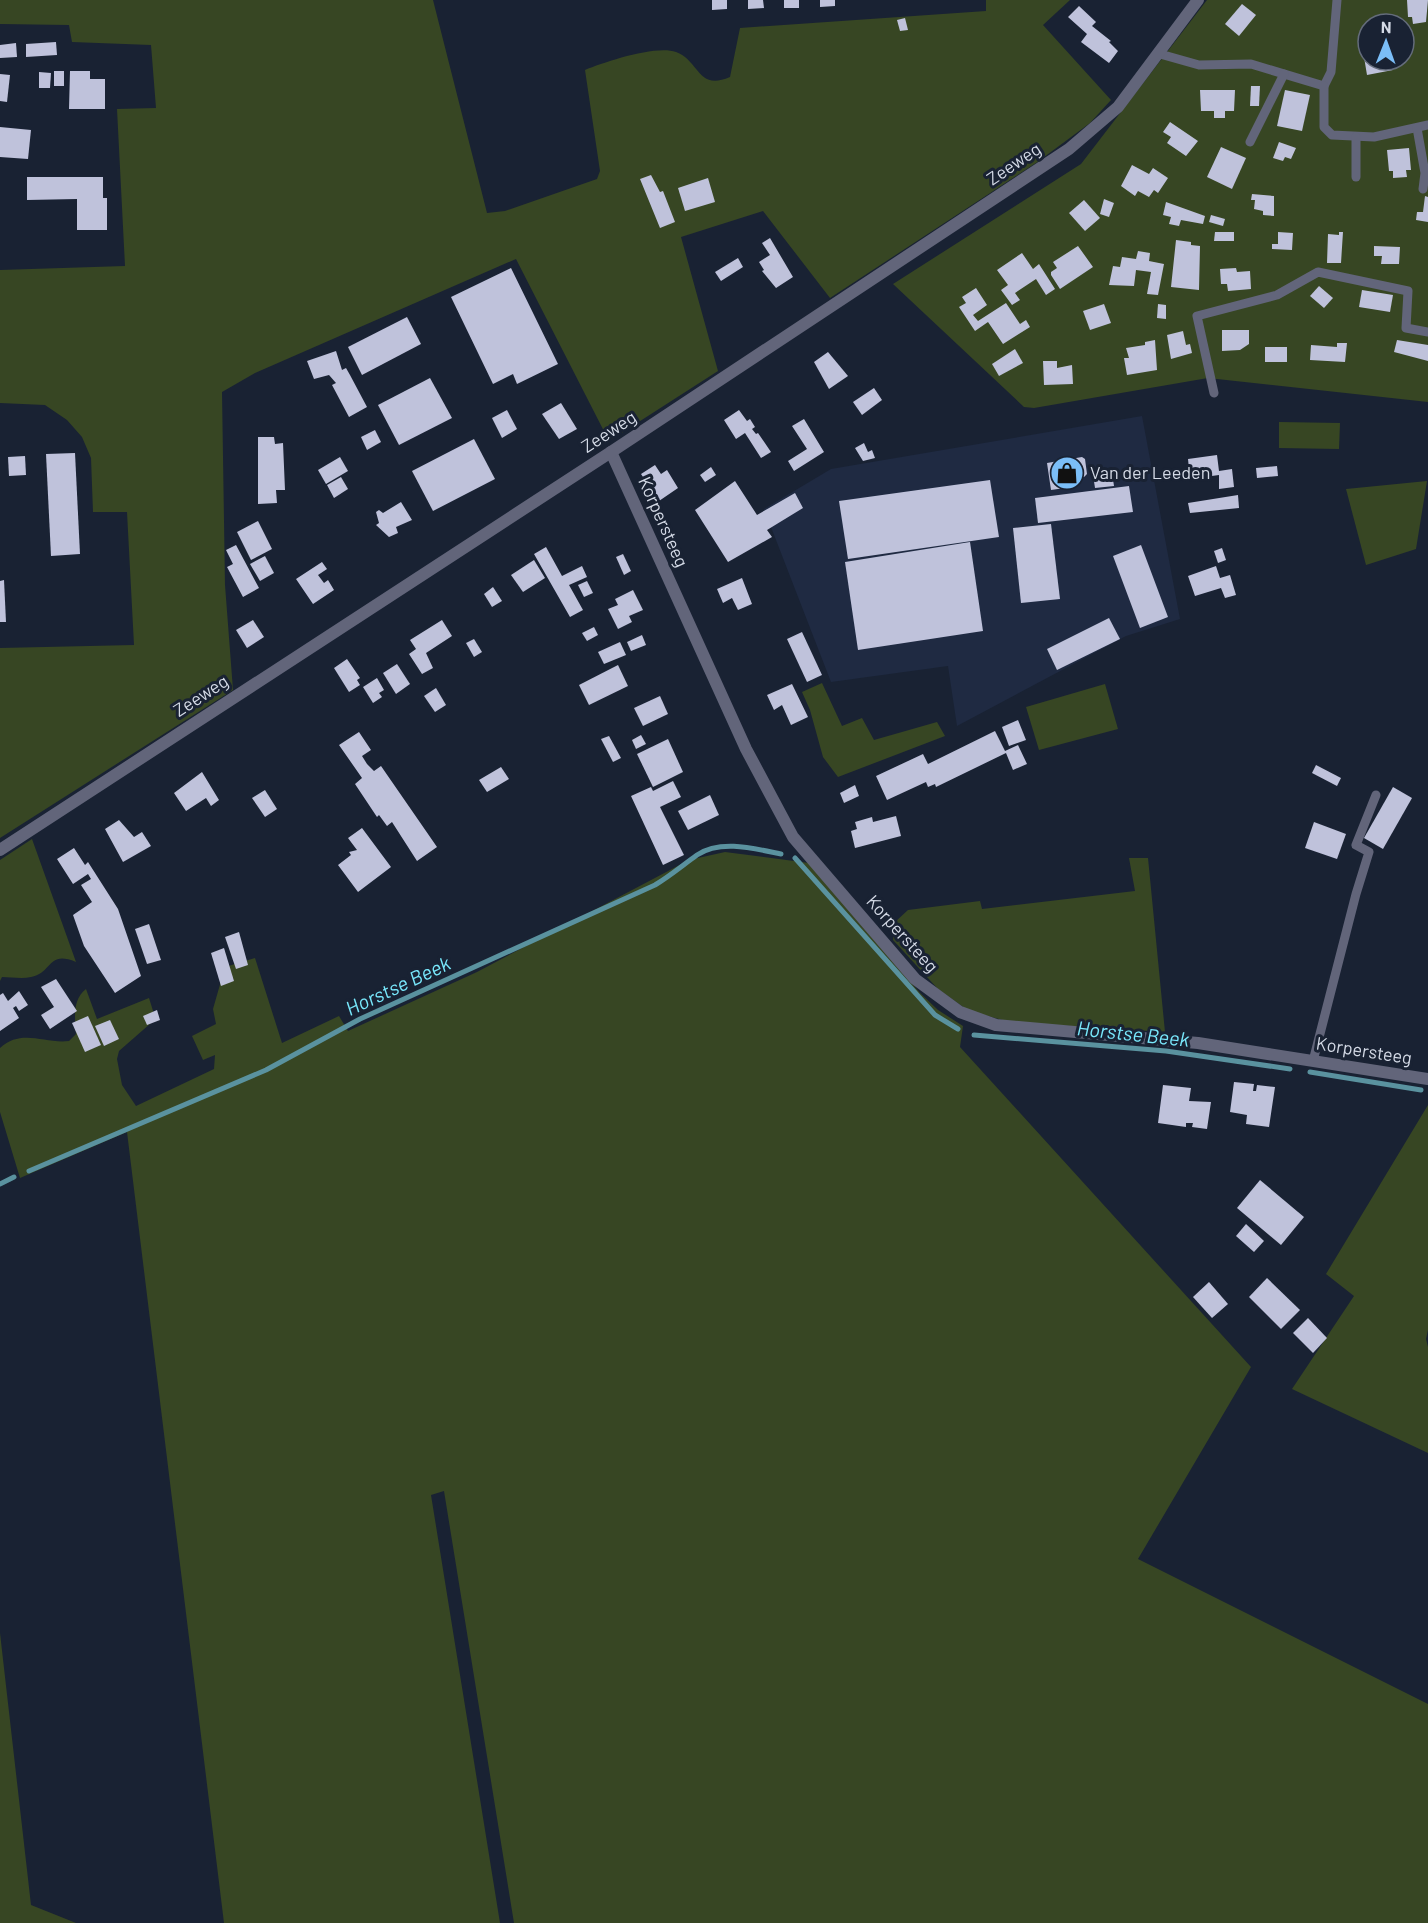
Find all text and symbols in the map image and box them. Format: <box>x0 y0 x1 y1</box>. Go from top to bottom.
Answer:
north arrow <box>1356 12 1416 72</box>
text: N <box>1381 17 1392 36</box>
street label: Zeeweg <box>982 137 1045 189</box>
street label: Zeeweg <box>577 405 640 457</box>
shop icon: Van der Leeden <box>1049 455 1085 491</box>
place label: Van der Leeden <box>1090 461 1210 483</box>
street label: Korpersteeg <box>634 473 694 570</box>
street label: Zeeweg <box>169 669 232 721</box>
street label: Korpersteeg <box>862 890 943 977</box>
water label: Horstse Beek <box>341 950 454 1020</box>
water label: Horstse Beek <box>1076 1015 1191 1051</box>
street label: Korpersteeg <box>1315 1032 1414 1068</box>

